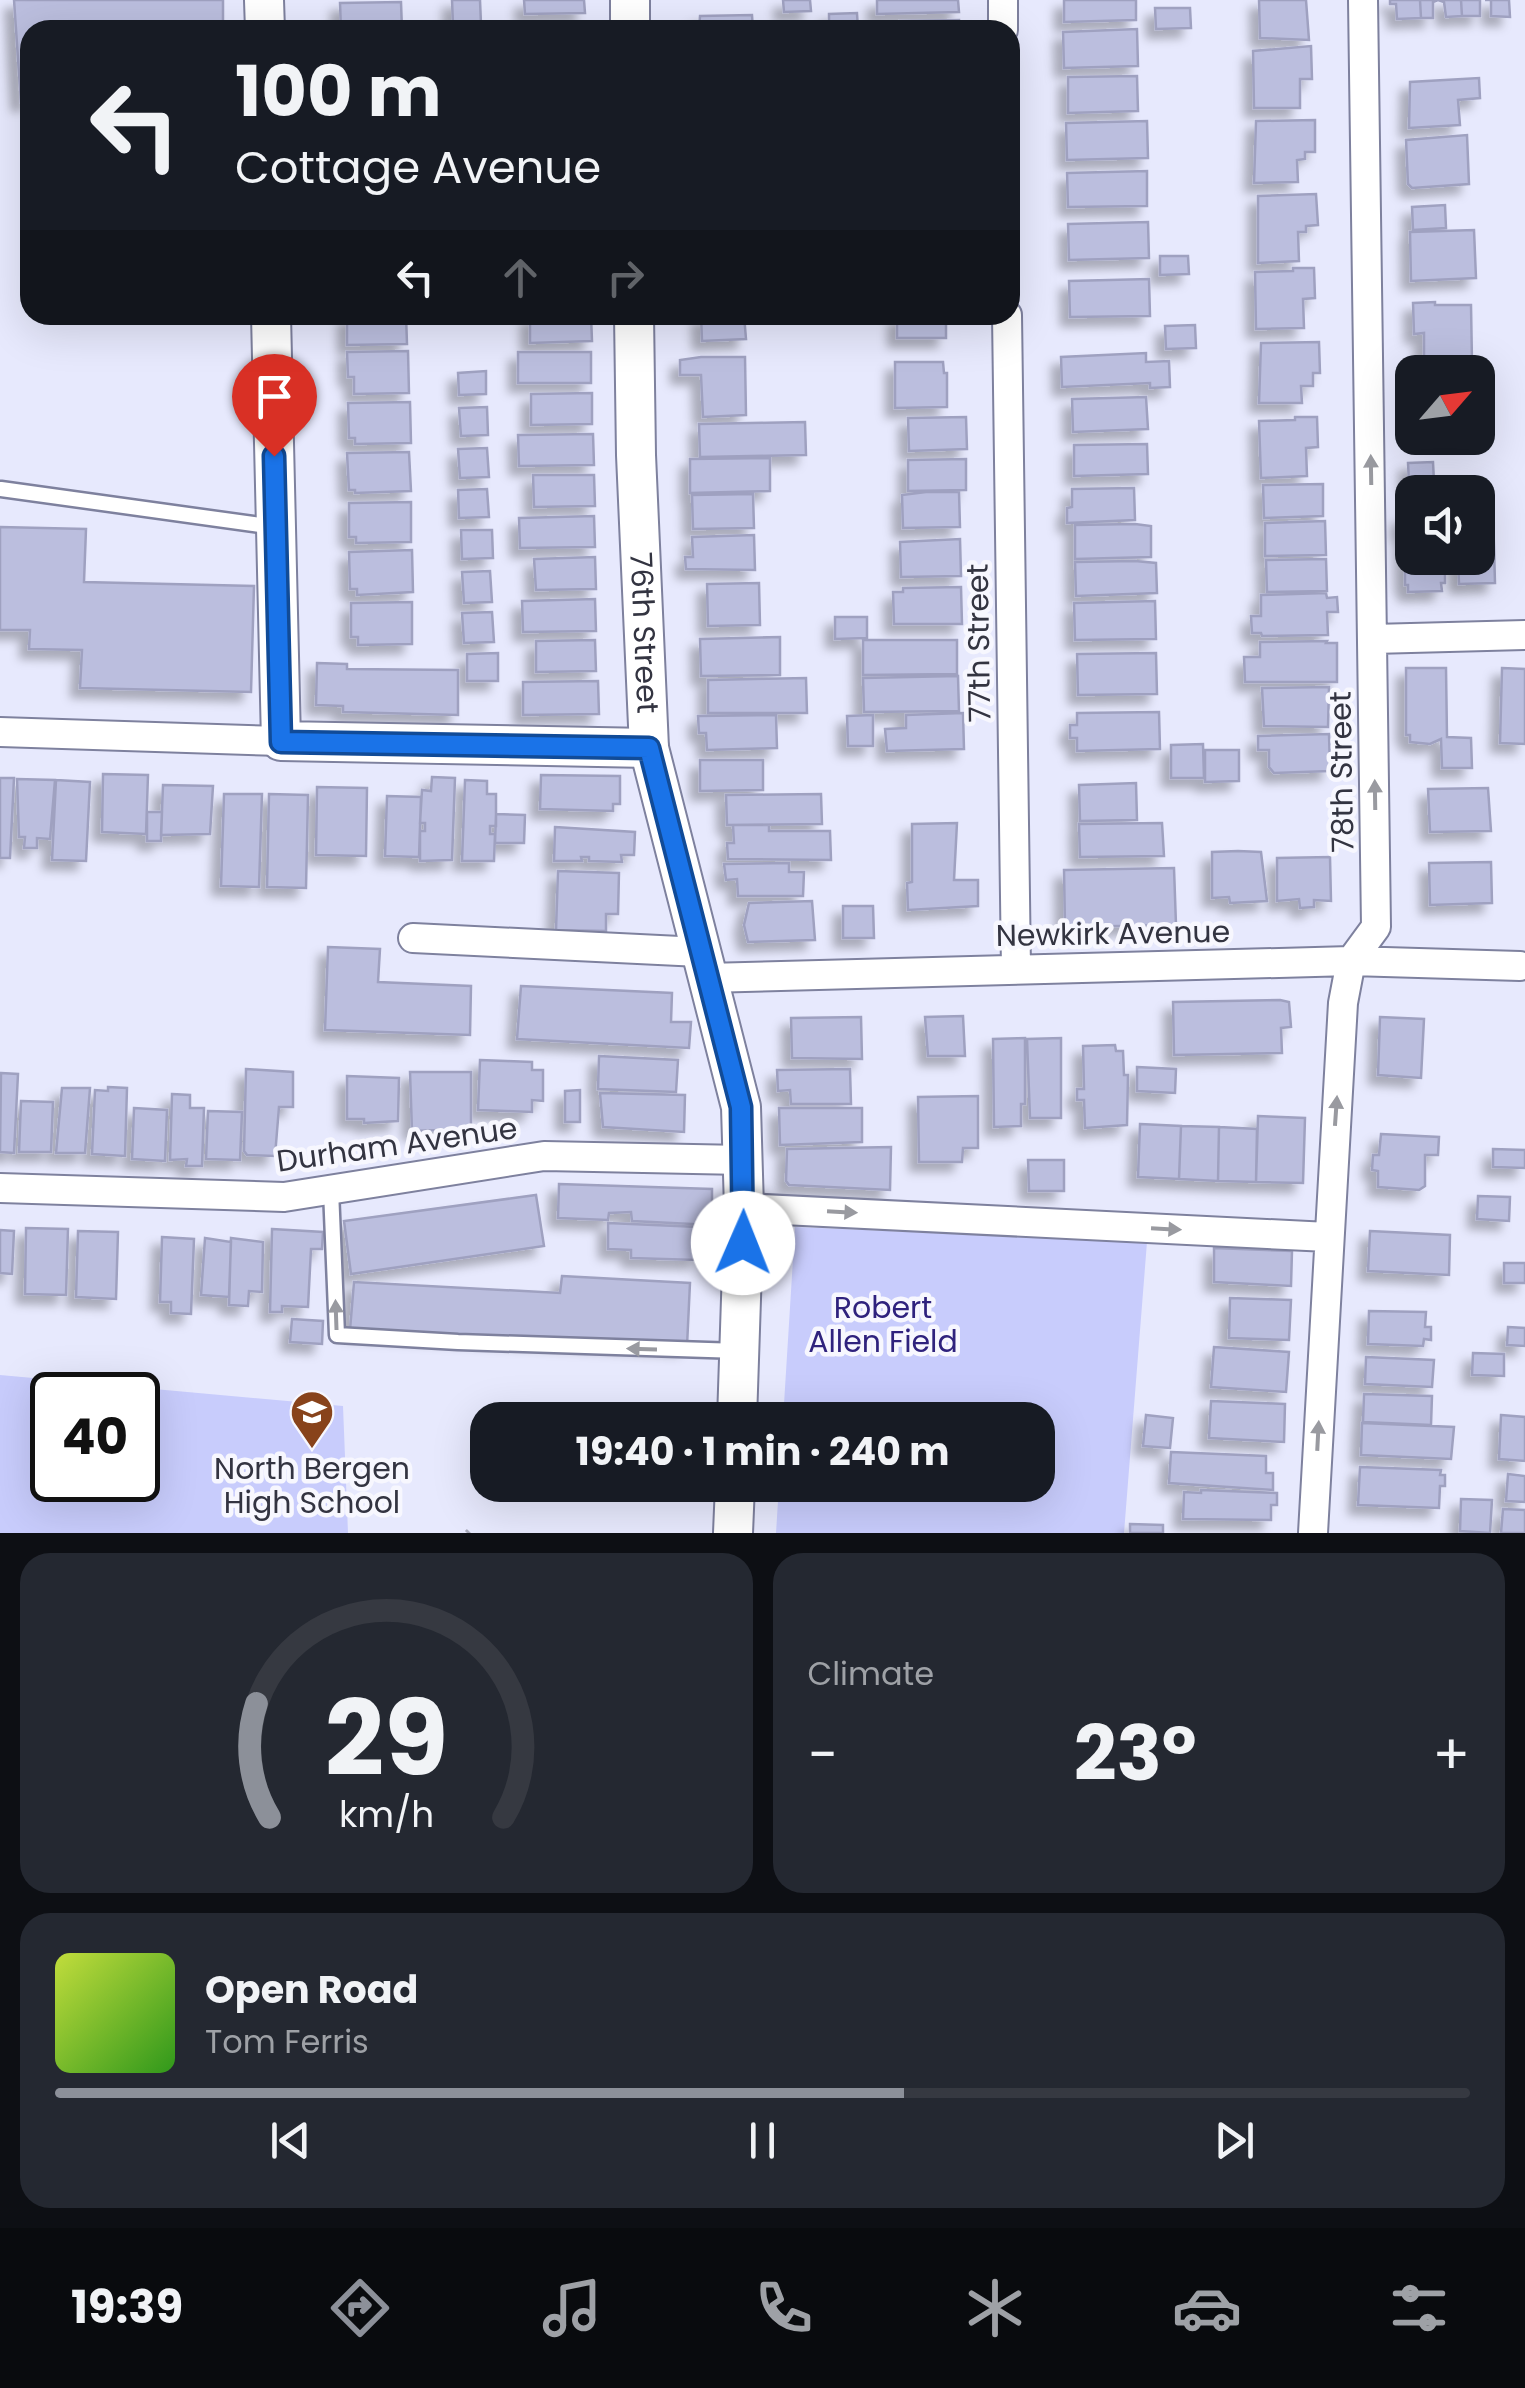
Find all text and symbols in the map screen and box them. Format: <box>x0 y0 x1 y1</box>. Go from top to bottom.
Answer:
text: 100 m <box>235 42 442 141</box>
icon: left <box>70 60 200 190</box>
text: Cottage Avenue <box>235 136 601 199</box>
icon: left <box>388 250 443 305</box>
icon: ahead <box>493 250 548 305</box>
icon: right <box>598 250 653 305</box>
pin <box>232 354 317 457</box>
north arrow <box>1395 355 1495 455</box>
map controls <box>1395 355 1495 575</box>
icon: arrive <box>247 369 302 424</box>
one-way arrow <box>1362 454 1378 486</box>
button: sound <box>1395 475 1495 575</box>
street label: 76th Street <box>619 551 669 714</box>
street label: 77th Street <box>956 563 1001 723</box>
street label: 78th Street <box>1319 691 1364 853</box>
one-way arrow <box>1367 779 1383 811</box>
street label: Newkirk Avenue <box>995 910 1231 957</box>
one-way arrow <box>1328 1095 1344 1127</box>
street label: Durham Avenue <box>274 1106 520 1183</box>
position arrow <box>691 1191 795 1295</box>
one-way arrow <box>826 1205 858 1221</box>
one-way arrow <box>1151 1221 1183 1237</box>
park label: Robert Allen Field <box>808 1286 958 1363</box>
one-way arrow <box>328 1299 344 1331</box>
one-way arrow <box>626 1340 658 1356</box>
speed limit sign: 40 <box>30 1372 160 1502</box>
school or university icon: North Bergen High School <box>289 1389 335 1450</box>
one-way arrow <box>1310 1419 1326 1451</box>
text: 19:40 · 1 min · 240 m <box>576 1425 949 1478</box>
place label: North Bergen High School <box>214 1447 410 1524</box>
text: Climate <box>808 1651 934 1696</box>
text: 29 <box>325 1666 448 1811</box>
text: 23° <box>1074 1701 1197 1806</box>
text: − <box>808 1716 838 1793</box>
text: + <box>1432 1716 1470 1793</box>
text: km/h <box>339 1789 434 1840</box>
text: Open Road <box>205 1963 418 2016</box>
text: Tom Ferris <box>205 2019 369 2064</box>
icon: previous <box>263 2113 318 2168</box>
icon: pause <box>735 2113 790 2168</box>
icon: next <box>1207 2113 1262 2168</box>
icon: directions <box>325 2273 395 2343</box>
icon: music <box>537 2273 607 2343</box>
icon: phone <box>749 2273 819 2343</box>
icon: climate <box>960 2273 1030 2343</box>
icon: car <box>1172 2273 1242 2343</box>
icon: filters <box>1384 2273 1454 2343</box>
text: 19:39 <box>71 2276 183 2339</box>

